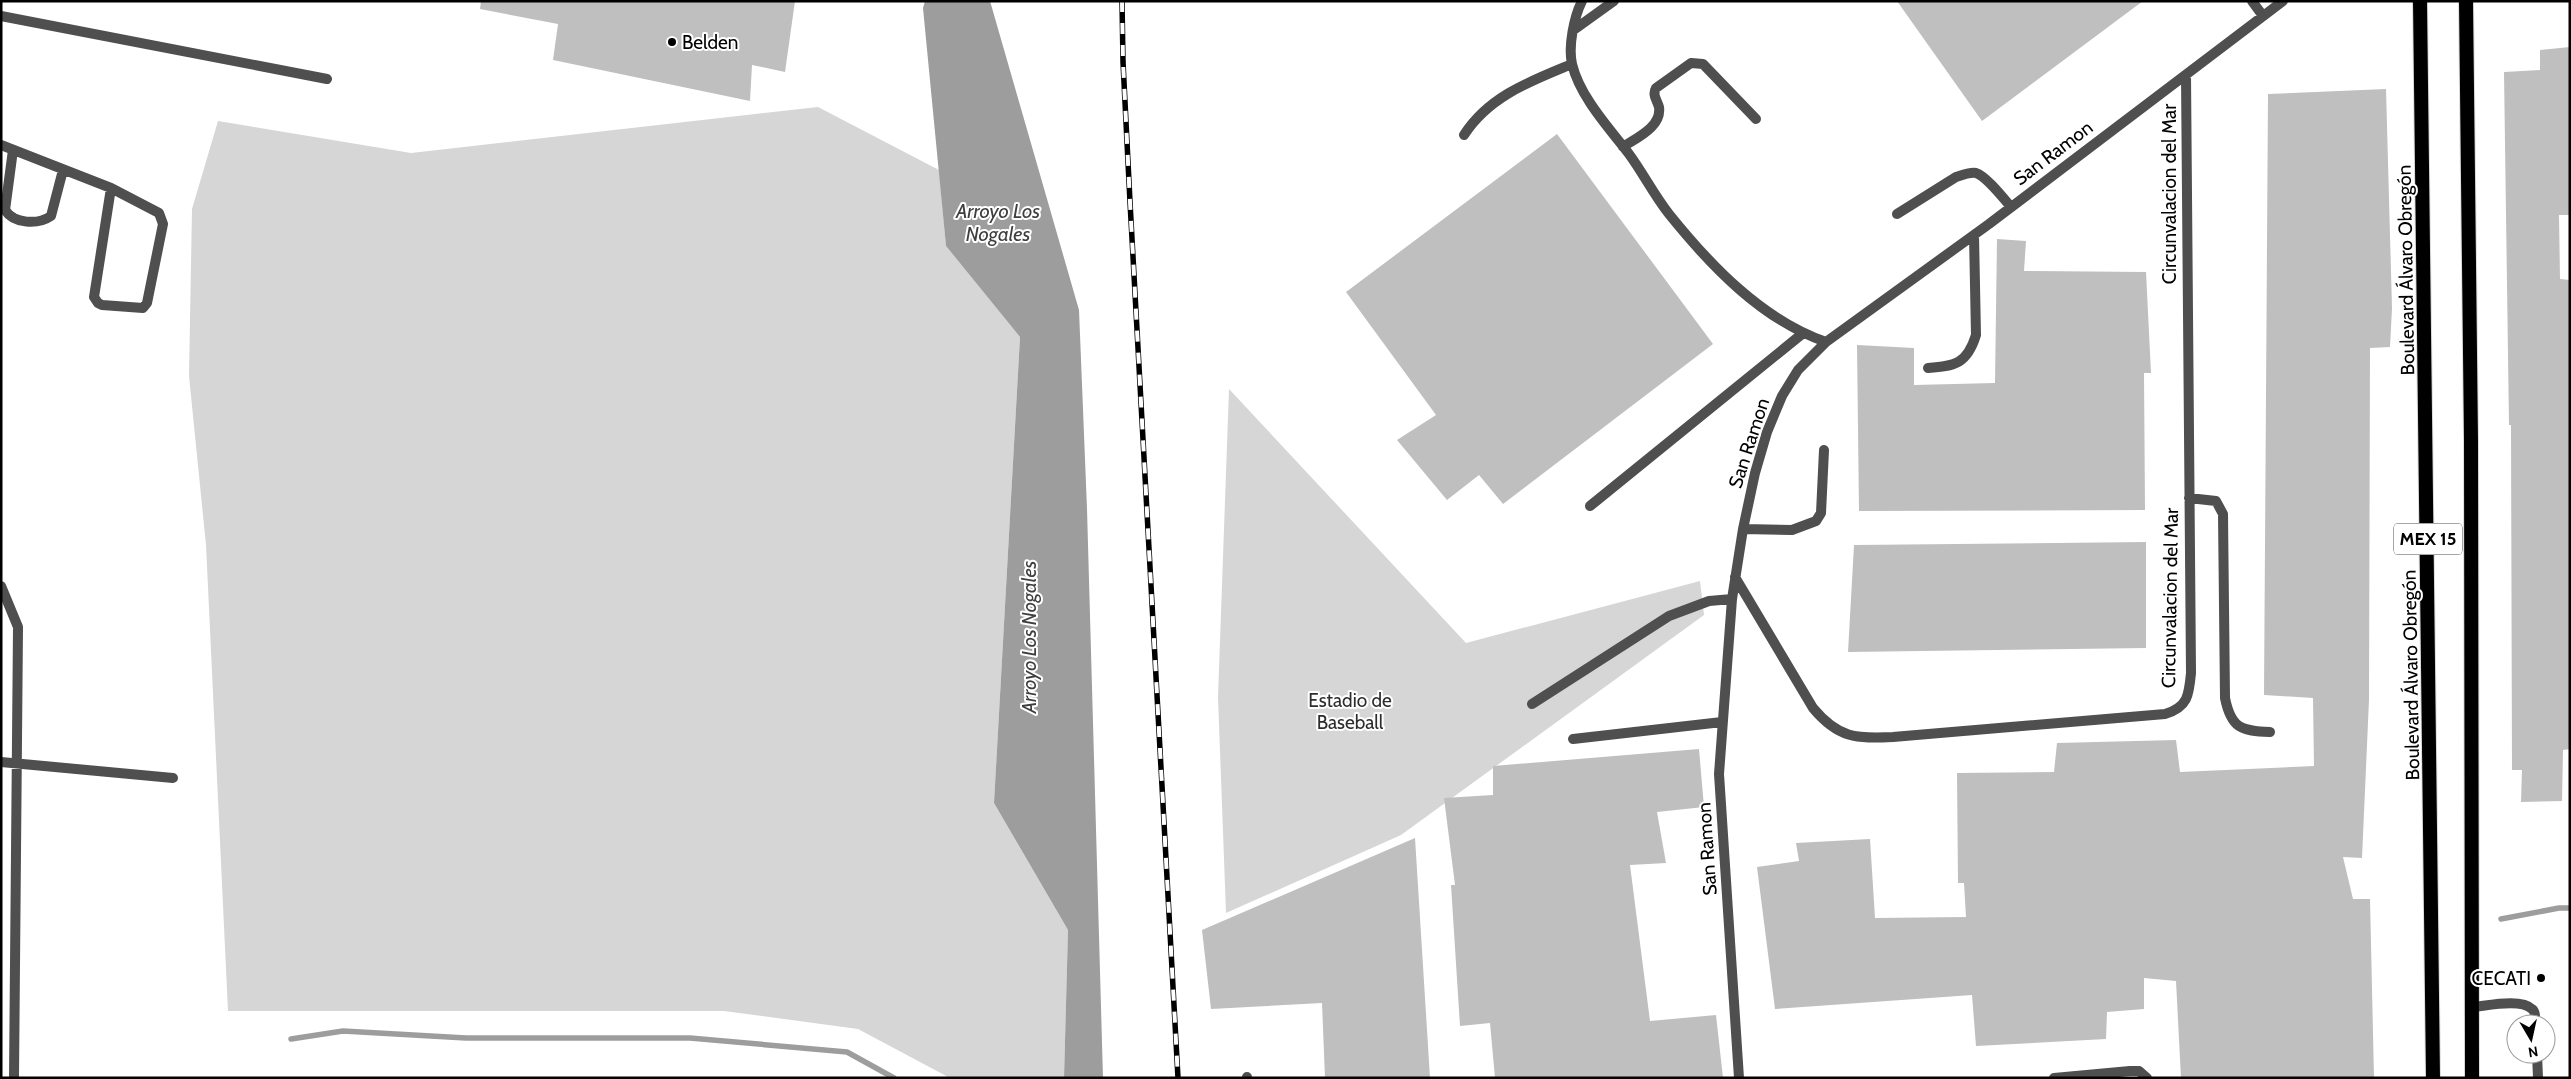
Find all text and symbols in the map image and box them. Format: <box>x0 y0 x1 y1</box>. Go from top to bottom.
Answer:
place label: Belden <box>682 31 738 54</box>
marker: Belden <box>666 36 678 48</box>
street label: Circunvalacion del Mar <box>2158 104 2181 284</box>
street label: San Ramon <box>2009 116 2097 190</box>
street label: Boulevard Álvaro Obregón <box>2392 165 2419 375</box>
water label: Arroyo Los Nogales <box>955 199 1040 246</box>
street label: San Ramon <box>1724 395 1774 491</box>
street label: Circunvalacion del Mar <box>2157 508 2183 688</box>
road number: MEX 15 <box>2394 524 2462 554</box>
water label: Arroyo Los Nogales <box>1017 560 1041 714</box>
street label: Boulevard Álvaro Obregón <box>2397 570 2424 780</box>
park label: Estadio de Baseball <box>1308 689 1392 734</box>
street label: San Ramon <box>1692 802 1722 896</box>
place label: CECATI <box>2472 967 2531 990</box>
marker: CECATI <box>2535 972 2547 984</box>
north arrow <box>2506 1014 2556 1064</box>
text: N <box>2527 1042 2539 1062</box>

